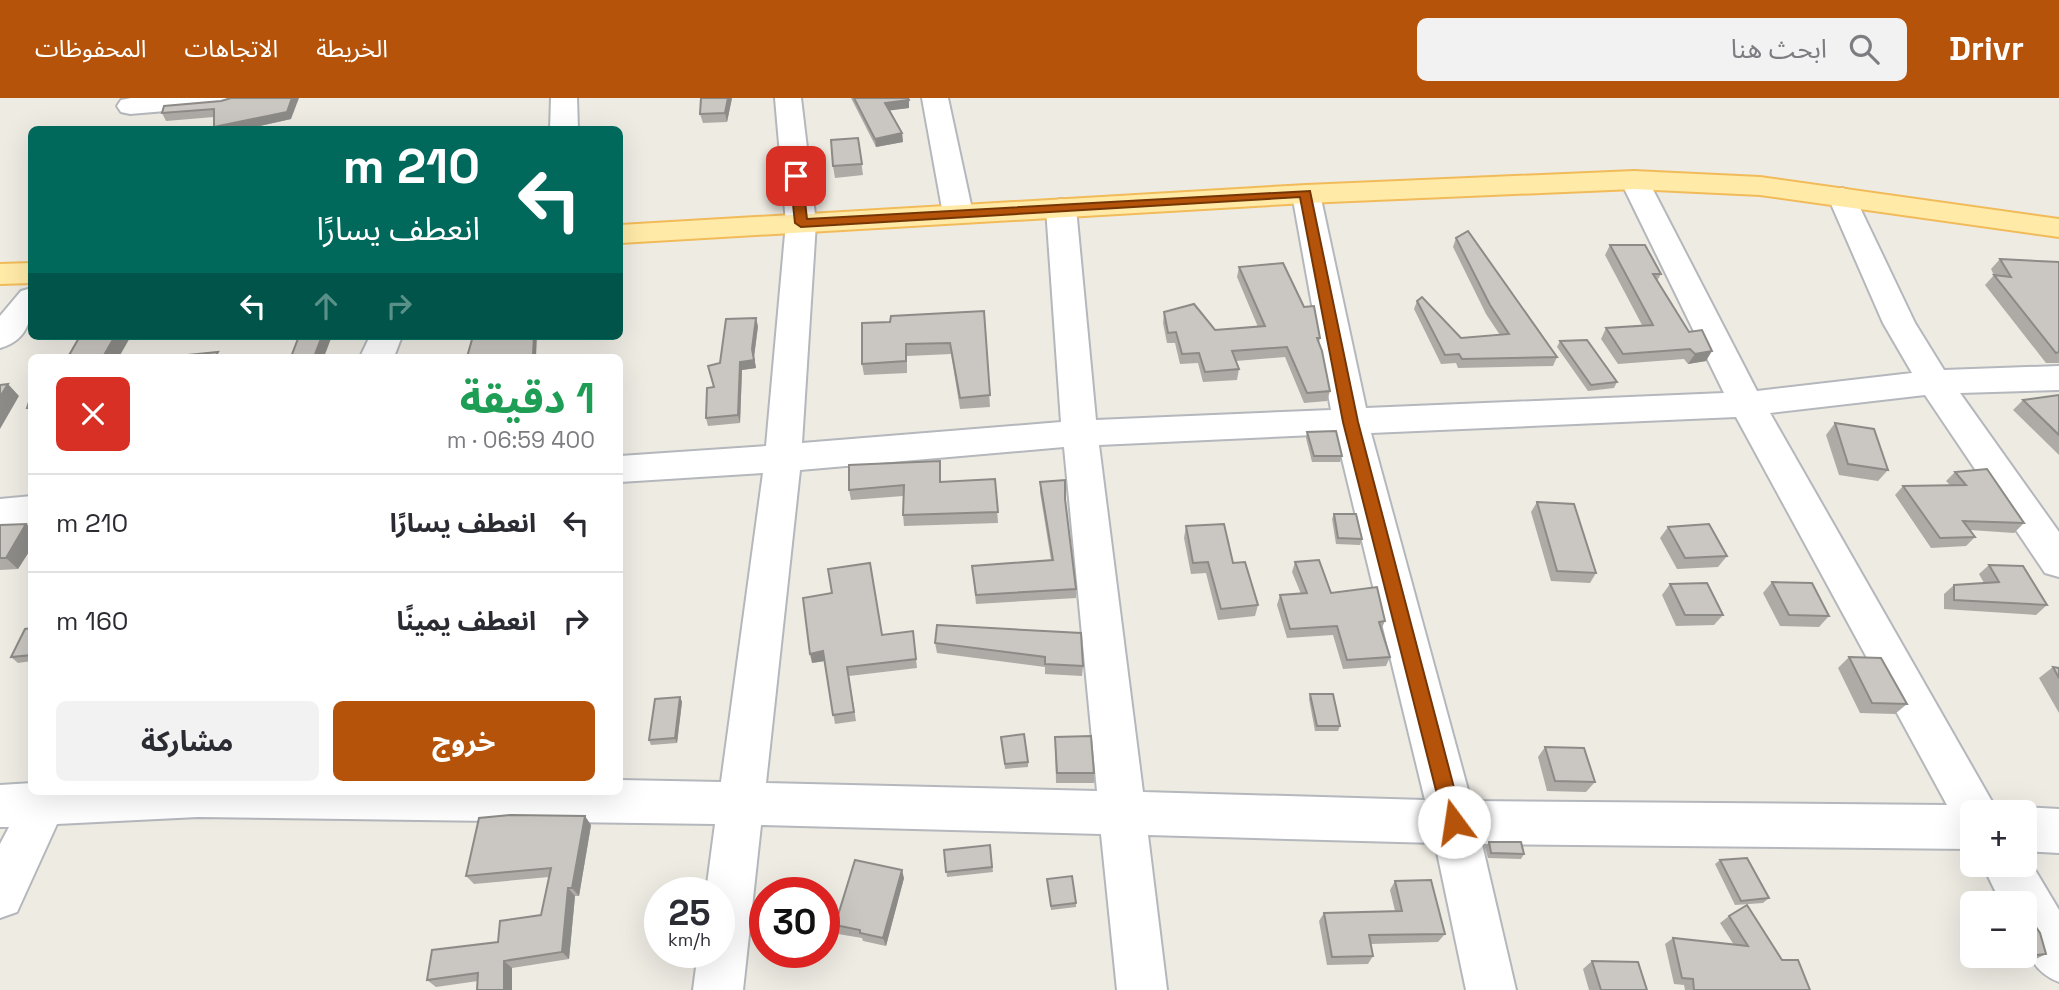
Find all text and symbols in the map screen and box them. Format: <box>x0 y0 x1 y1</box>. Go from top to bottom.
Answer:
search box <box>1417 18 1907 81</box>
text: Drivr <box>1949 28 2024 70</box>
icon: search <box>1845 30 1883 68</box>
text: ابحث هنا <box>1731 32 1827 66</box>
text: المحفوظات <box>35 33 146 64</box>
text: الاتجاهات <box>184 33 278 64</box>
text: الخريطة <box>316 33 388 64</box>
text: 210 m <box>343 135 480 197</box>
pin <box>766 146 826 206</box>
icon: left <box>504 154 595 245</box>
icon: arrive <box>777 157 815 195</box>
text: انعطف يسارًا <box>316 209 480 249</box>
icon: left <box>234 287 272 325</box>
icon: ahead <box>307 287 345 325</box>
icon: right <box>380 287 418 325</box>
text: 1 دقيقة <box>460 372 595 425</box>
button: close <box>56 377 130 451</box>
text: 400 m · 06:59 <box>447 425 595 455</box>
icon: left <box>557 504 595 542</box>
text: 210 m <box>56 506 128 540</box>
text: انعطف يسارًا <box>390 506 536 540</box>
icon: right <box>557 602 595 640</box>
text: 160 m <box>56 604 129 638</box>
text: انعطف يمينًا <box>396 604 536 638</box>
button: مشاركة <box>56 701 319 781</box>
button: خروج <box>333 701 595 781</box>
position arrow <box>1417 785 1491 859</box>
map controls <box>1960 800 2037 968</box>
button: + <box>1960 800 2037 877</box>
speed limit sign: 30 <box>749 877 840 968</box>
text: 25 <box>669 891 710 935</box>
button: − <box>1960 891 2037 968</box>
text: km/h <box>668 928 711 951</box>

